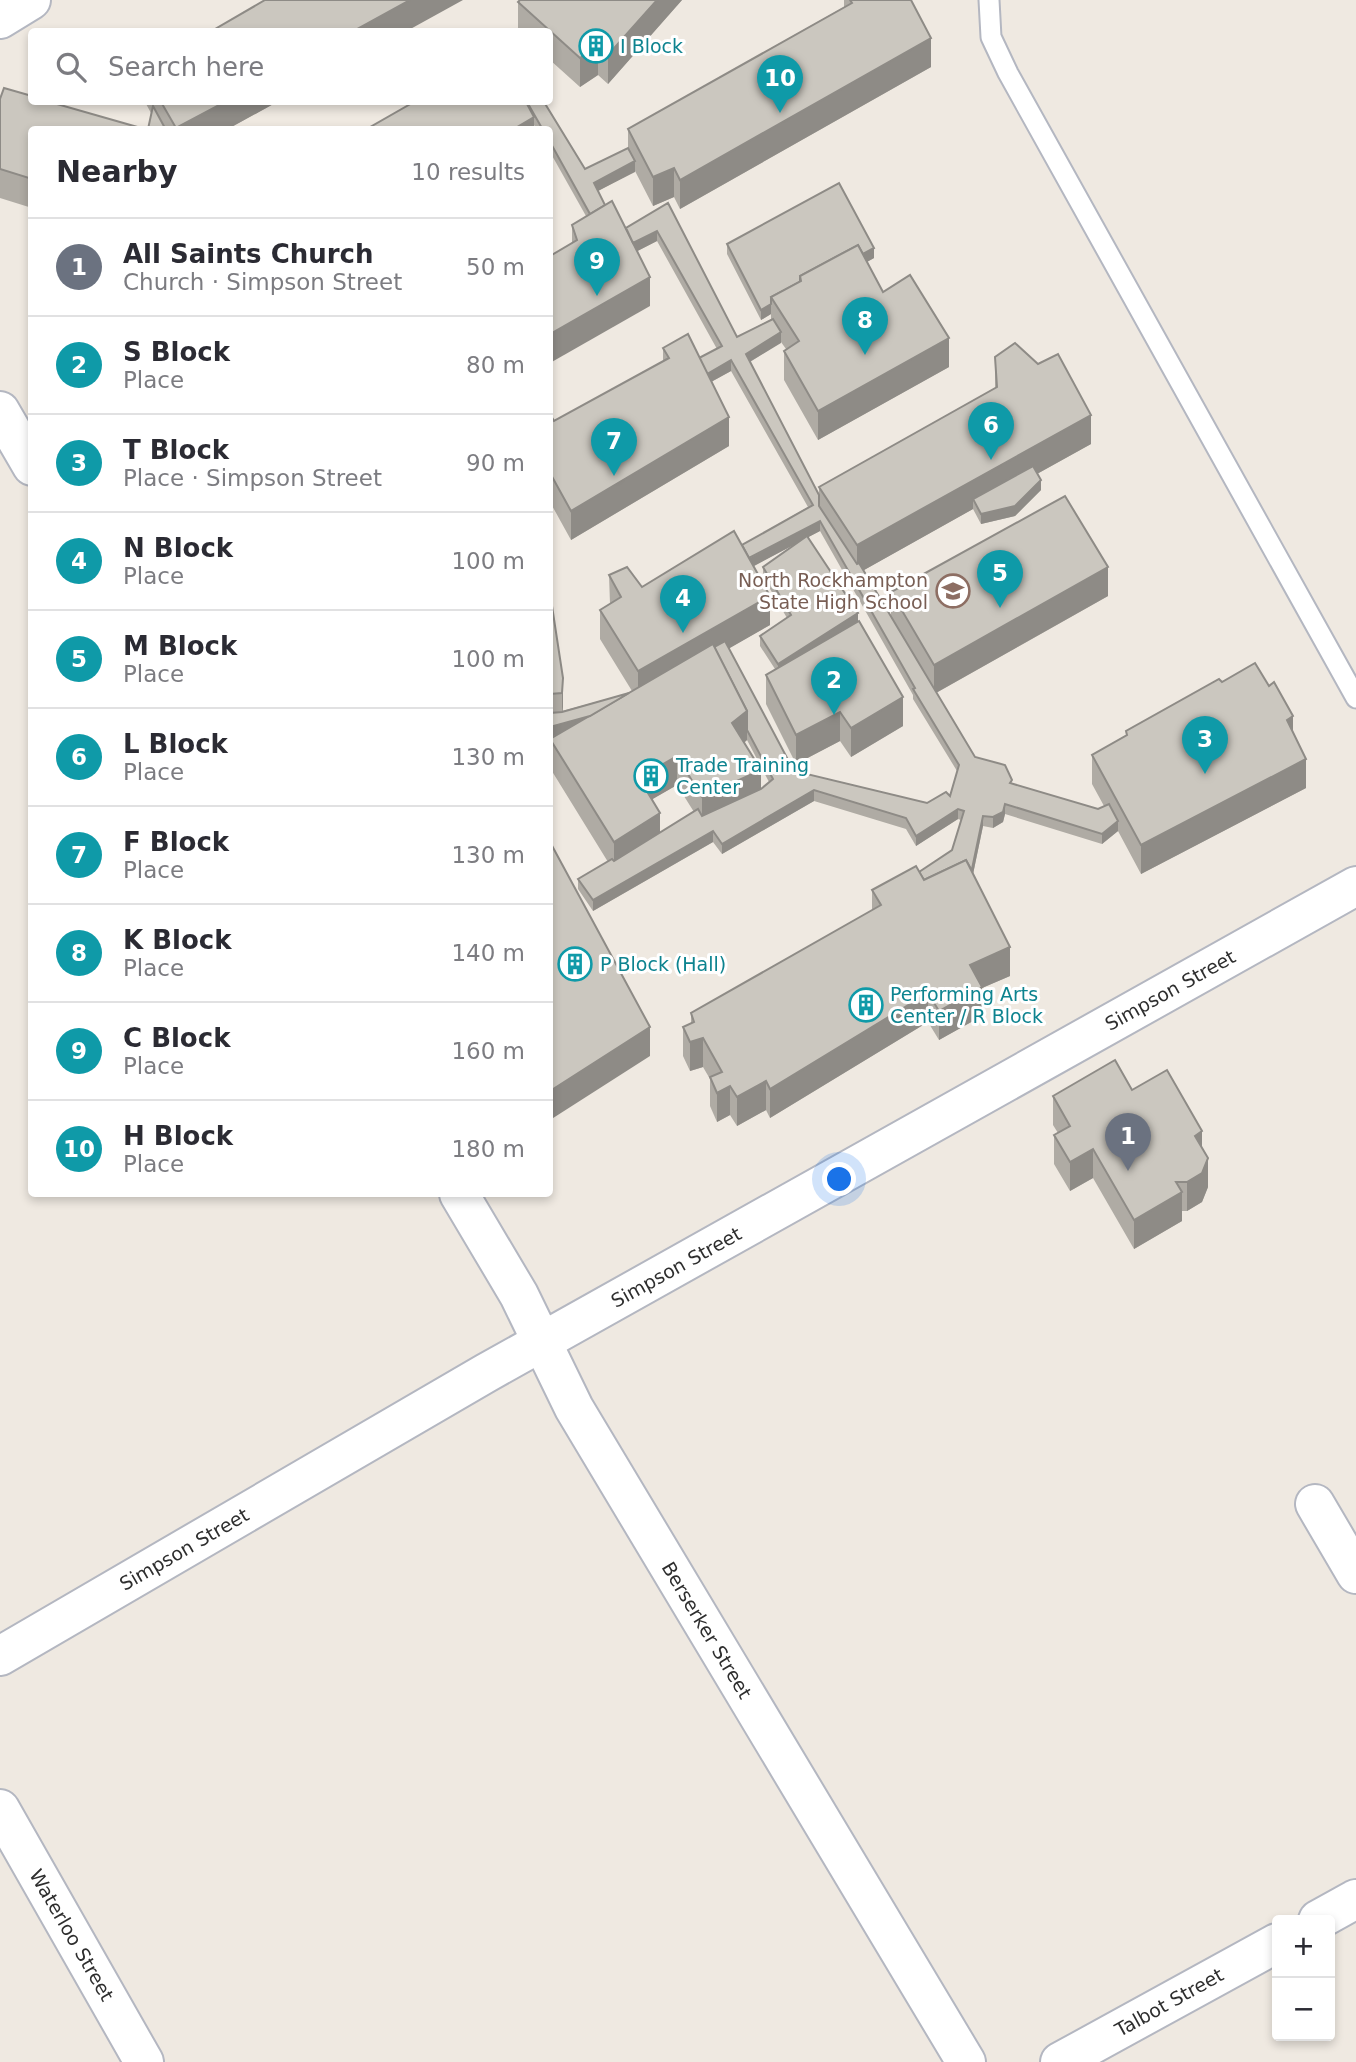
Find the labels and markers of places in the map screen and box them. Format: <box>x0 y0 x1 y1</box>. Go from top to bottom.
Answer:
building icon: I Block <box>577 27 615 65</box>
place label: I Block <box>620 35 683 57</box>
pin: 10 <box>757 55 803 113</box>
pin: 9 <box>574 238 620 296</box>
pin: 8 <box>842 297 888 355</box>
pin: 6 <box>968 402 1014 460</box>
pin: 7 <box>591 418 637 476</box>
pin: 5 <box>977 550 1023 608</box>
place label: North Rockhampton State High School <box>738 569 928 613</box>
school or university icon: North Rockhampton State High School <box>934 572 972 610</box>
pin: 4 <box>660 575 706 633</box>
pin: 2 <box>811 657 857 715</box>
pin: 3 <box>1182 716 1228 774</box>
place label: Trade Training Center <box>675 754 809 798</box>
building icon: Trade Training Center <box>632 757 670 795</box>
building icon: P Block (Hall) <box>556 945 594 983</box>
place label: P Block (Hall) <box>600 953 726 975</box>
place label: Performing Arts Center / R Block <box>890 983 1043 1027</box>
building icon: Performing Arts Center / R Block <box>847 986 885 1024</box>
pin: 1 <box>1105 1113 1151 1171</box>

